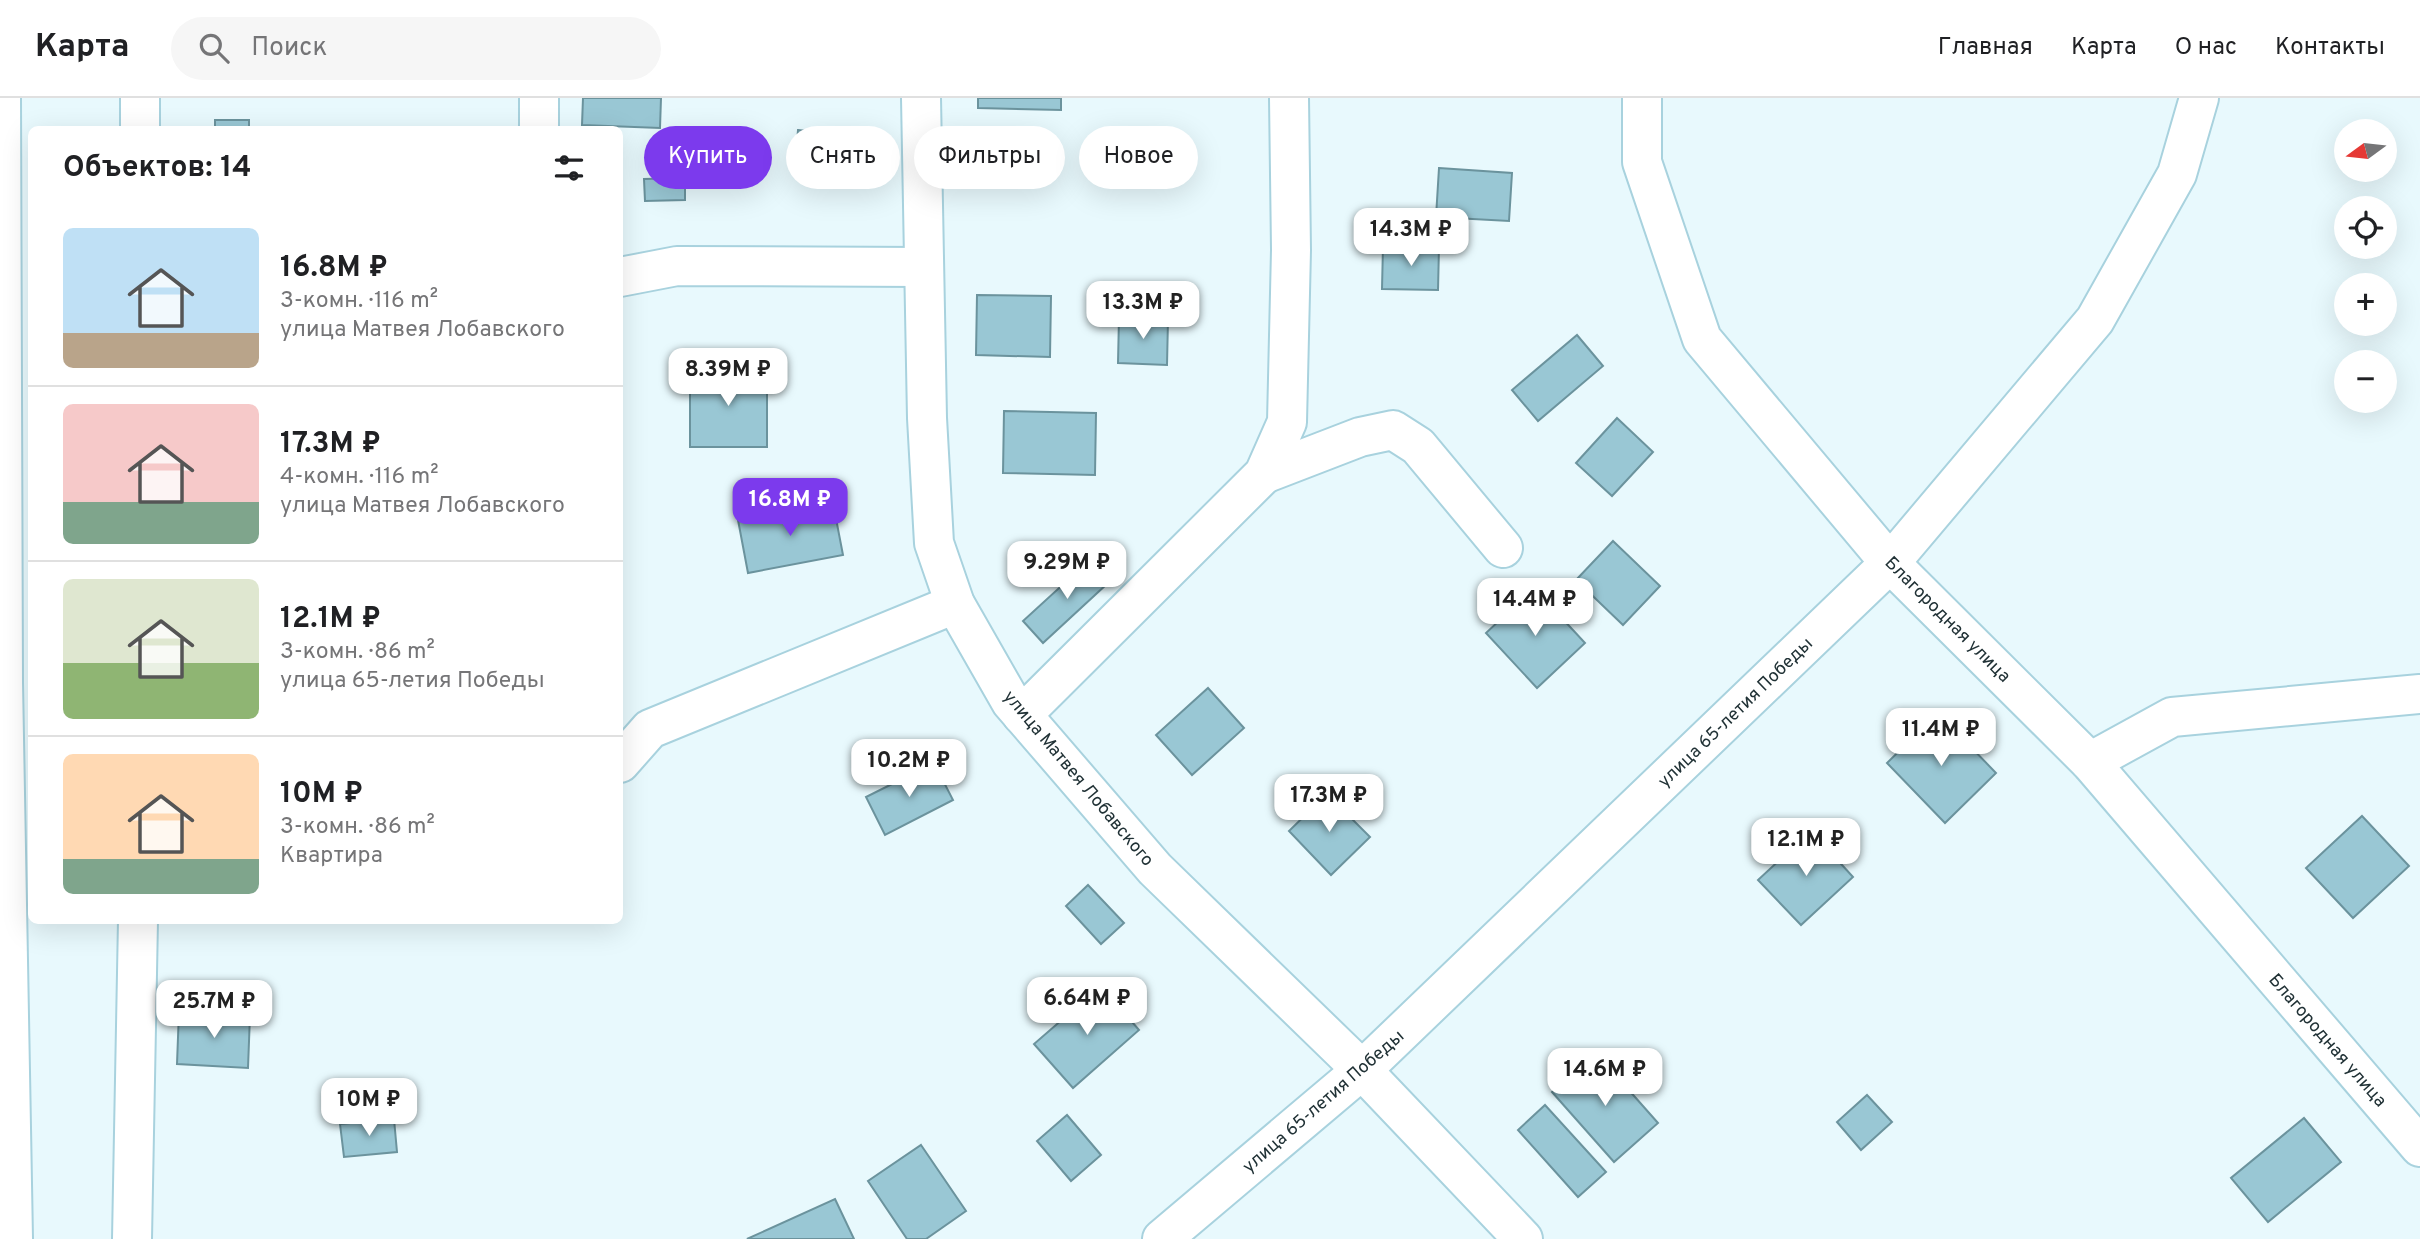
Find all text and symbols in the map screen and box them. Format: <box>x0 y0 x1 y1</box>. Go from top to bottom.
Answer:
search box <box>171 17 661 80</box>
text: Карта <box>35 27 129 69</box>
icon: search <box>195 29 233 67</box>
text: Поиск <box>251 32 327 65</box>
text: Главная <box>1938 33 2033 63</box>
text: Карта <box>2071 33 2137 63</box>
text: О нас <box>2175 33 2237 63</box>
text: Контакты <box>2275 33 2385 63</box>
north arrow <box>2334 119 2398 182</box>
map controls <box>2334 119 2397 413</box>
chip: Купить <box>644 126 772 189</box>
chip: Снять <box>786 126 900 189</box>
chip: Фильтры <box>914 126 1065 189</box>
chip: Новое <box>1079 126 1198 189</box>
icon: filters <box>550 149 588 187</box>
text: Объектов: 14 <box>63 150 251 187</box>
button: locate <box>2334 196 2397 259</box>
pin: 14.3M ₽ <box>1346 208 1476 268</box>
text: 14.3M ₽ <box>1370 216 1452 245</box>
text: 16.8M ₽ <box>280 250 388 287</box>
icon: home <box>119 256 203 340</box>
button: + <box>2334 273 2397 336</box>
pin: 13.3M ₽ <box>1078 282 1208 341</box>
text: 3-комн. · 116 m² <box>280 287 438 316</box>
text: 13.3M ₽ <box>1102 289 1184 318</box>
text: улица Матвея Лобавского <box>280 316 565 345</box>
pin: 8.39M ₽ <box>663 348 793 408</box>
button: − <box>2334 350 2397 413</box>
text: 8.39M ₽ <box>685 356 771 385</box>
text: 17.3M ₽ <box>280 426 381 463</box>
icon: home <box>119 432 203 516</box>
text: 4-комн. · 116 m² <box>280 463 439 492</box>
pin: 16.8M ₽ <box>725 478 855 538</box>
text: 16.8M ₽ <box>749 486 831 515</box>
text: улица Матвея Лобавского <box>280 492 565 521</box>
pin: 9.29M ₽ <box>1002 542 1132 601</box>
text: 9.29M ₽ <box>1023 549 1111 578</box>
street label: Благородная улица <box>1879 552 2015 688</box>
pin: 14.4M ₽ <box>1470 578 1600 638</box>
text: 14.4M ₽ <box>1493 586 1577 615</box>
text: 12.1M ₽ <box>280 601 381 638</box>
icon: home <box>119 607 203 691</box>
street label: улица 65-летия Победы <box>1654 633 1818 793</box>
text: 3-комн. · 86 m² <box>280 638 435 667</box>
text: улица 65-летия Победы <box>280 667 545 696</box>
street label: улица Матвея Лобавского <box>997 686 1158 872</box>
pin: 11.4M ₽ <box>1876 708 2006 768</box>
text: 11.4M ₽ <box>1902 716 1980 745</box>
pin: 10.2M ₽ <box>844 740 974 799</box>
text: 10.2M ₽ <box>867 747 951 776</box>
pin: 17.3M ₽ <box>1264 774 1394 834</box>
text: 10M ₽ <box>280 776 363 813</box>
icon: home <box>119 782 203 866</box>
text: 17.3M ₽ <box>1290 782 1368 811</box>
text: 3-комн. · 86 m² <box>280 813 435 842</box>
pin: 12.1M ₽ <box>1741 818 1871 878</box>
text: 12.1M ₽ <box>1767 826 1845 855</box>
text: Квартира <box>280 842 383 871</box>
street label: Благородная улица <box>2263 970 2391 1112</box>
pin: 6.64M ₽ <box>1022 978 1152 1037</box>
pin: 25.7M ₽ <box>149 981 279 1040</box>
text: 6.64M ₽ <box>1043 985 1131 1014</box>
text: 25.7M ₽ <box>172 988 256 1017</box>
street label: улица 65-летия Победы <box>1238 1026 1410 1179</box>
pin: 14.6M ₽ <box>1540 1048 1670 1108</box>
text: 14.6M ₽ <box>1563 1056 1647 1085</box>
pin: 10M ₽ <box>320 1079 418 1138</box>
text: 10M ₽ <box>337 1086 401 1115</box>

